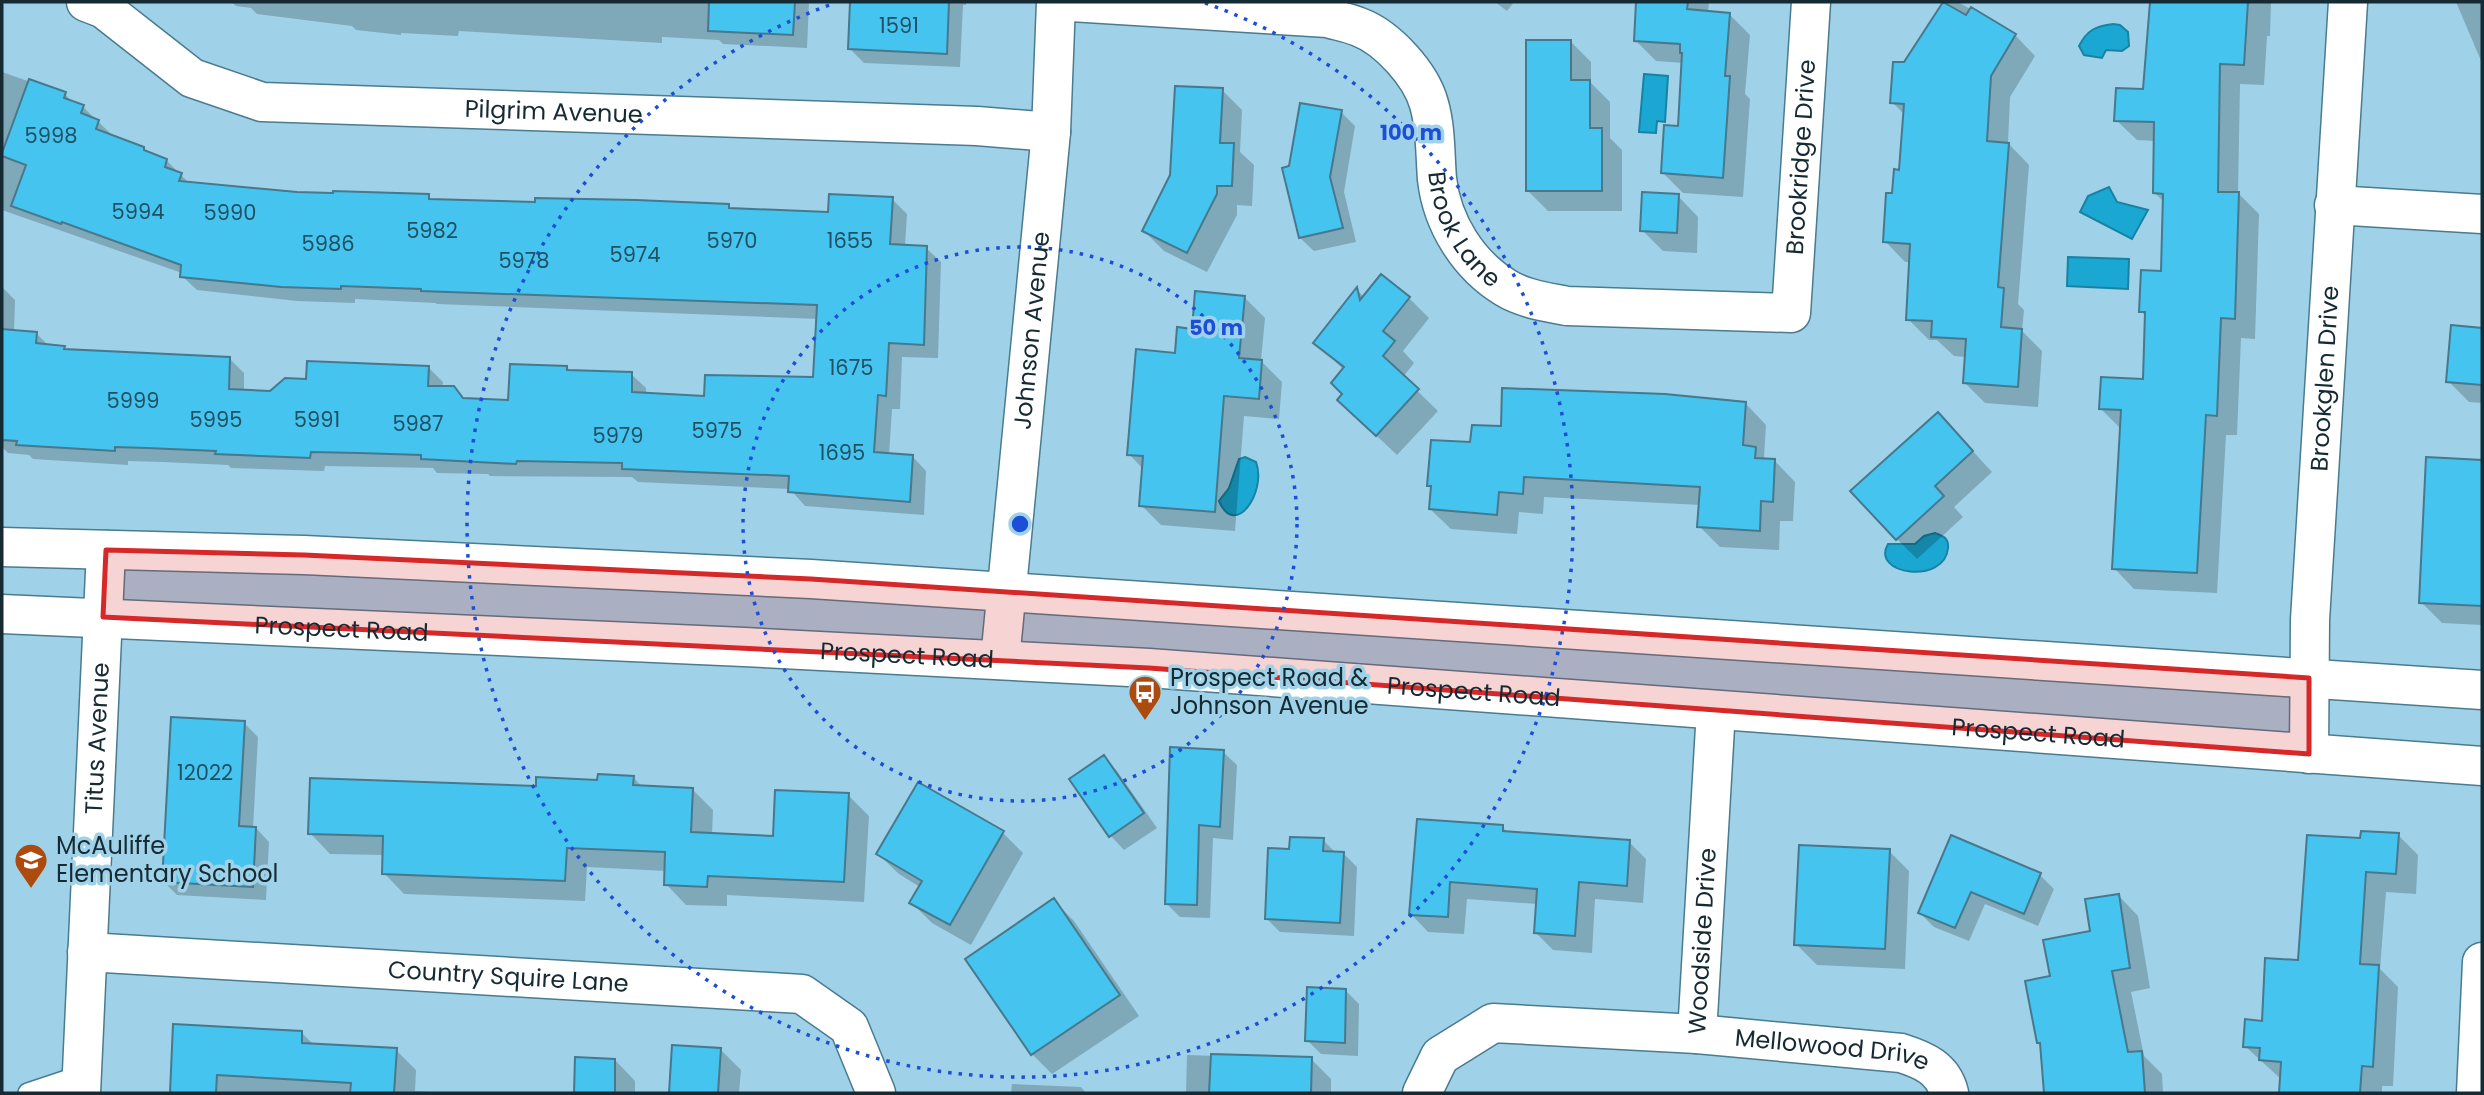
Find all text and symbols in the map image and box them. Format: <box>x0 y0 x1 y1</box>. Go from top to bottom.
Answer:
house number: 1591 <box>879 11 919 40</box>
street label: Brookridge Drive <box>1778 58 1823 256</box>
street label: Pilgrim Avenue <box>464 92 643 131</box>
text: 100 m <box>1380 118 1442 147</box>
house number: 5998 <box>25 121 77 150</box>
street label: Brook Lane <box>1420 170 1508 295</box>
house number: 5994 <box>112 197 164 226</box>
house number: 5990 <box>204 198 256 227</box>
house number: 5982 <box>406 216 458 245</box>
house number: 5970 <box>706 226 758 255</box>
house number: 1655 <box>827 226 873 255</box>
house number: 5986 <box>301 229 355 258</box>
street label: Johnson Avenue <box>1005 230 1057 431</box>
house number: 5974 <box>609 240 661 269</box>
house number: 5978 <box>498 246 550 275</box>
street label: Brookglen Drive <box>2302 285 2347 472</box>
text: 50 m <box>1189 313 1243 342</box>
house number: 1675 <box>829 353 873 382</box>
house number: 5999 <box>107 386 159 415</box>
house number: 5995 <box>190 405 242 434</box>
house number: 5991 <box>294 405 340 434</box>
house number: 5987 <box>392 409 444 438</box>
house number: 5975 <box>691 416 743 445</box>
house number: 5979 <box>592 421 644 450</box>
house number: 1695 <box>819 438 865 467</box>
centre of rings <box>1008 512 1032 536</box>
street label: Prospect Road <box>254 608 429 649</box>
street label: Prospect Road <box>819 634 995 676</box>
place label: Prospect Road & Johnson Avenue <box>1170 661 1369 722</box>
street label: Titus Avenue <box>77 662 117 815</box>
street label: Prospect Road <box>1386 669 1562 714</box>
bus stop icon: Prospect Road & Johnson Avenue <box>1126 673 1164 722</box>
street label: Prospect Road <box>1950 710 2126 756</box>
house number: 12022 <box>177 758 233 787</box>
place label: McAuliffe Elementary School <box>56 829 279 890</box>
school or university icon: McAuliffe Elementary School <box>12 841 50 890</box>
street label: Woodside Drive <box>1680 847 1724 1035</box>
street label: Country Squire Lane <box>387 953 630 1000</box>
street label: Mellowood Drive <box>1733 1021 1936 1078</box>

